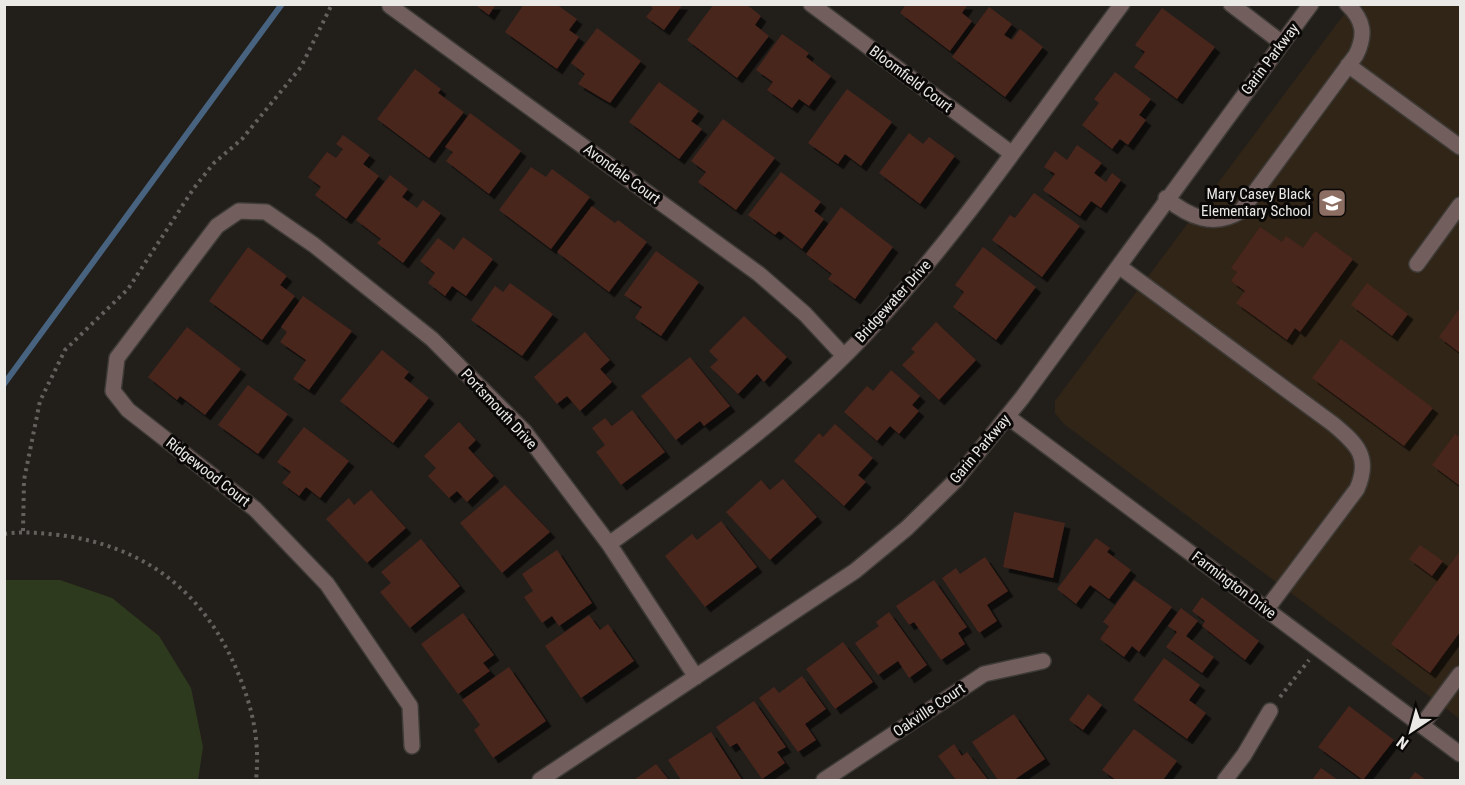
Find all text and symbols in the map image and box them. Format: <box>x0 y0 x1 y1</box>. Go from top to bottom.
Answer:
street label: Garin Parkway <box>1237 20 1303 98</box>
street label: Bloomfield Court <box>866 42 956 116</box>
street label: Avondale Court <box>580 140 664 208</box>
place label: Mary Casey Black Elementary School <box>1201 185 1311 220</box>
school or university icon: Mary Casey Black Elementary School <box>1316 187 1348 219</box>
street label: Bridgewater Drive <box>851 256 935 346</box>
street label: Portsmouth Drive <box>457 365 541 453</box>
street label: Garin Parkway <box>946 411 1014 487</box>
street label: Ridgewood Court <box>162 434 254 510</box>
street label: Farmington Drive <box>1188 548 1280 622</box>
street label: Oakville Court <box>890 679 968 741</box>
north arrow <box>1381 701 1441 761</box>
text: N <box>1393 732 1412 753</box>

